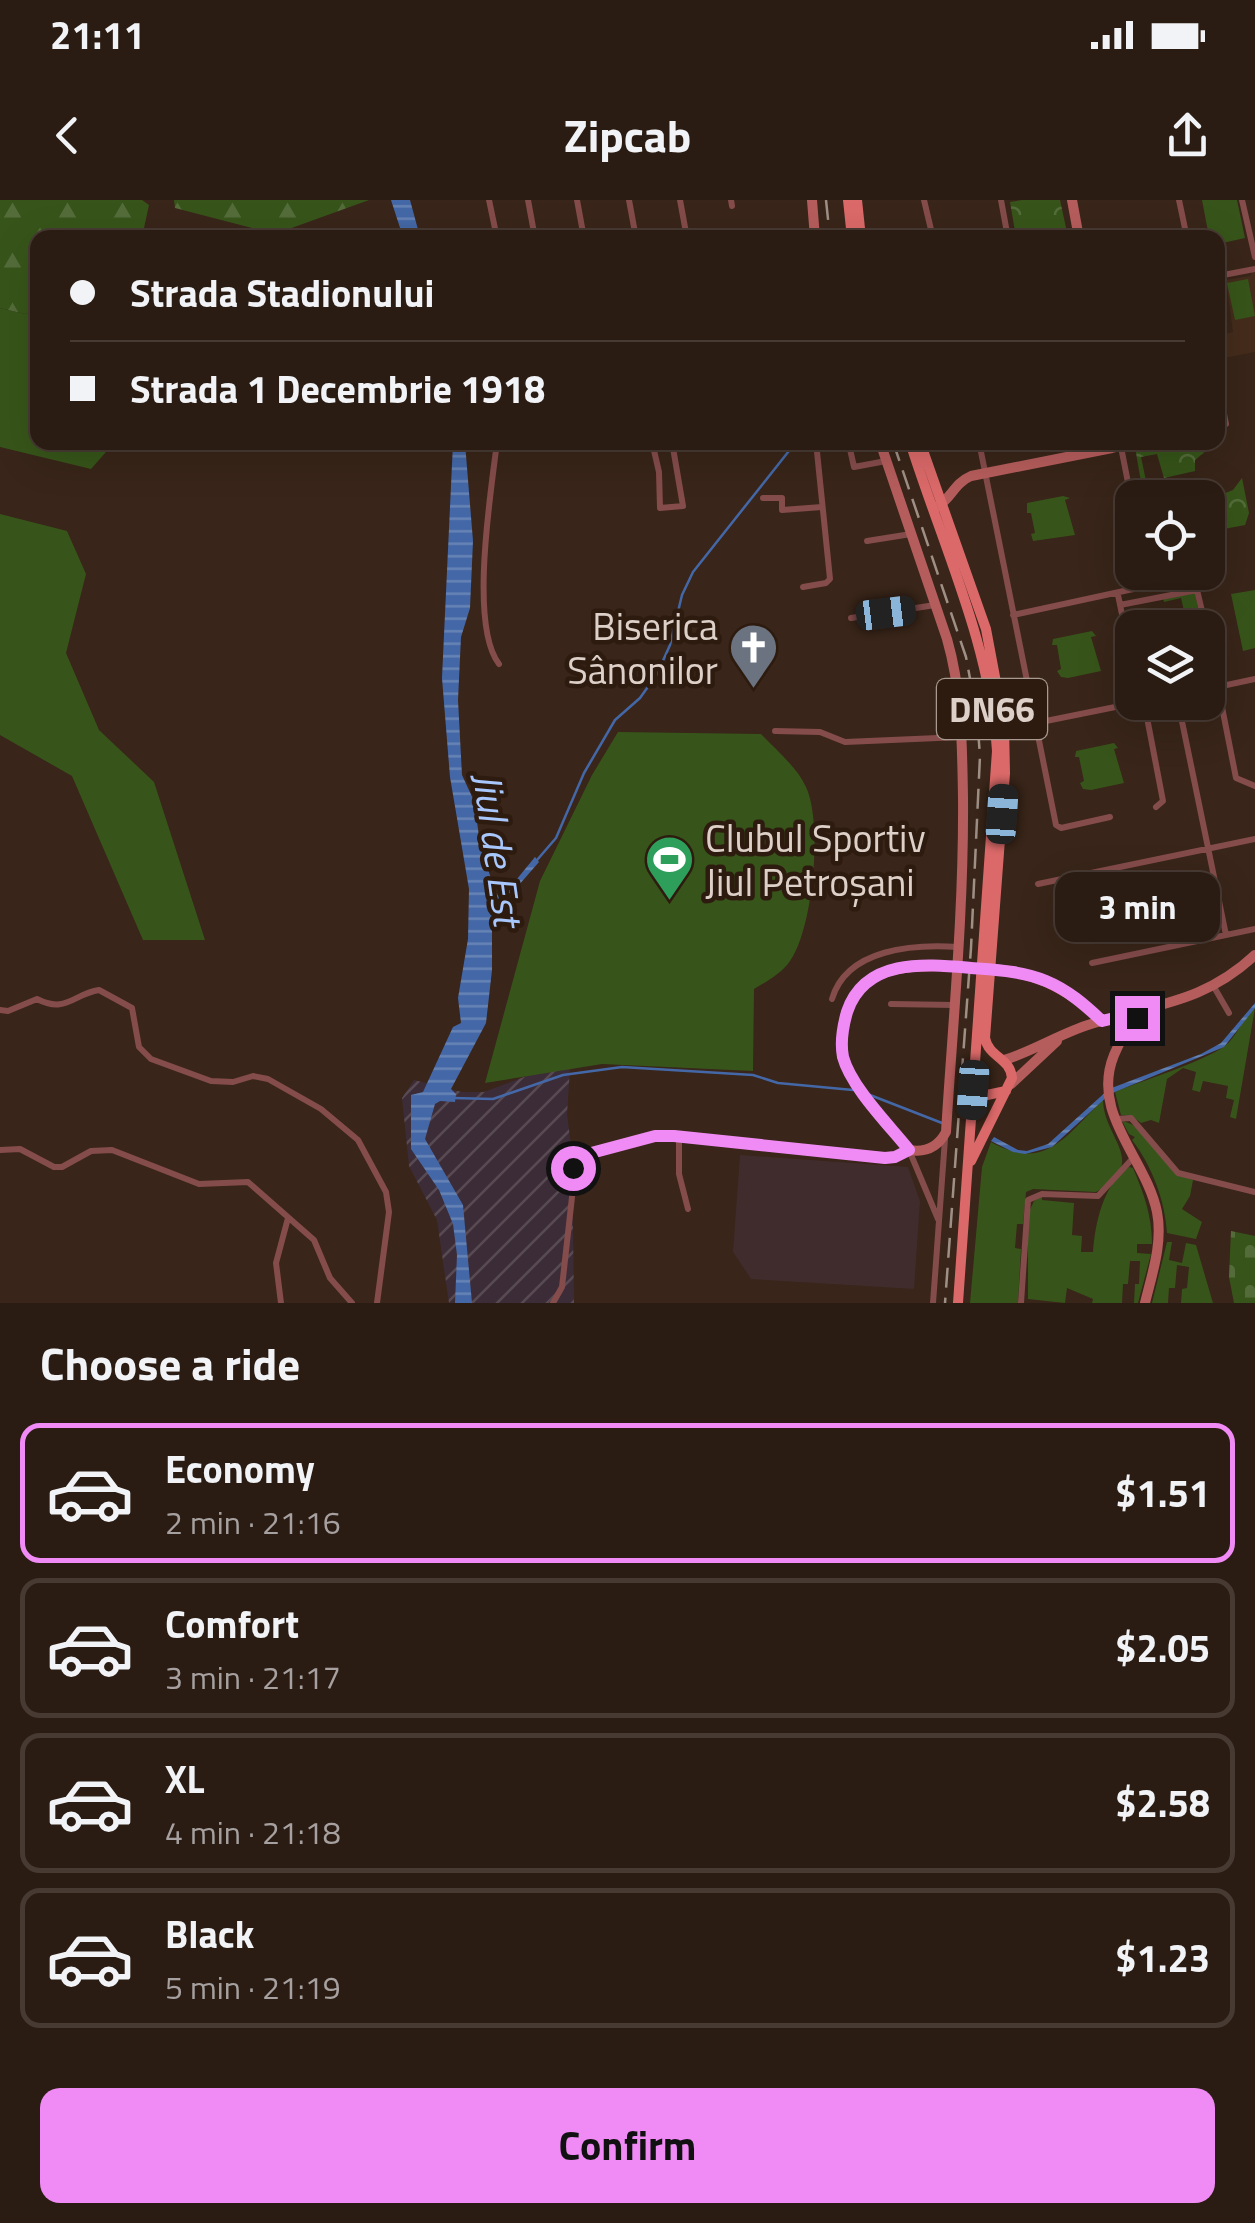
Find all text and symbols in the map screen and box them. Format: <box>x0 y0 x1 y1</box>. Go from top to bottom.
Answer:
text: 21:11 <box>50 6 145 64</box>
text: Zipcab <box>564 101 691 169</box>
icon: back <box>40 108 95 163</box>
icon: share <box>1160 108 1215 163</box>
text: Strada Stadionului <box>130 264 434 322</box>
text: Strada 1 Decembrie 1918 <box>130 360 545 418</box>
map controls <box>1115 480 1225 720</box>
button: locate <box>1115 480 1225 590</box>
car <box>854 594 918 632</box>
place label: Biserica Sânonilor <box>567 597 718 699</box>
button: layers <box>1115 610 1225 720</box>
church icon: Biserica Sânonilor <box>727 622 779 690</box>
road number: DN66 <box>937 679 1047 739</box>
water label: Jiul de Est <box>457 769 539 933</box>
car <box>985 783 1019 845</box>
place label: Clubul Sportiv Jiul Petroșani <box>705 809 926 911</box>
sports icon: Clubul Sportiv Jiul Petroșani <box>644 834 696 902</box>
callout: 3 min <box>1054 873 1220 943</box>
text: 3 min <box>1099 883 1176 931</box>
route end <box>1115 996 1160 1041</box>
car <box>956 1059 990 1121</box>
route start <box>551 1146 596 1191</box>
text: Choose a ride <box>40 1329 300 1397</box>
text: Economy <box>165 1440 315 1498</box>
icon: car <box>45 1448 135 1538</box>
text: $1.51 <box>1115 1464 1210 1522</box>
text: 2 min · 21:16 <box>165 1498 341 1546</box>
text: Comfort <box>165 1595 299 1653</box>
icon: car <box>45 1603 135 1693</box>
text: $2.05 <box>1115 1619 1210 1677</box>
text: 3 min · 21:17 <box>165 1653 341 1701</box>
text: XL <box>165 1750 205 1808</box>
icon: car <box>45 1758 135 1848</box>
text: $2.58 <box>1115 1774 1210 1832</box>
text: 4 min · 21:18 <box>165 1808 341 1856</box>
text: Black <box>165 1905 254 1963</box>
icon: car <box>45 1913 135 2003</box>
text: $1.23 <box>1115 1929 1210 1987</box>
text: 5 min · 21:19 <box>165 1963 341 2011</box>
button: Confirm <box>40 2088 1215 2203</box>

